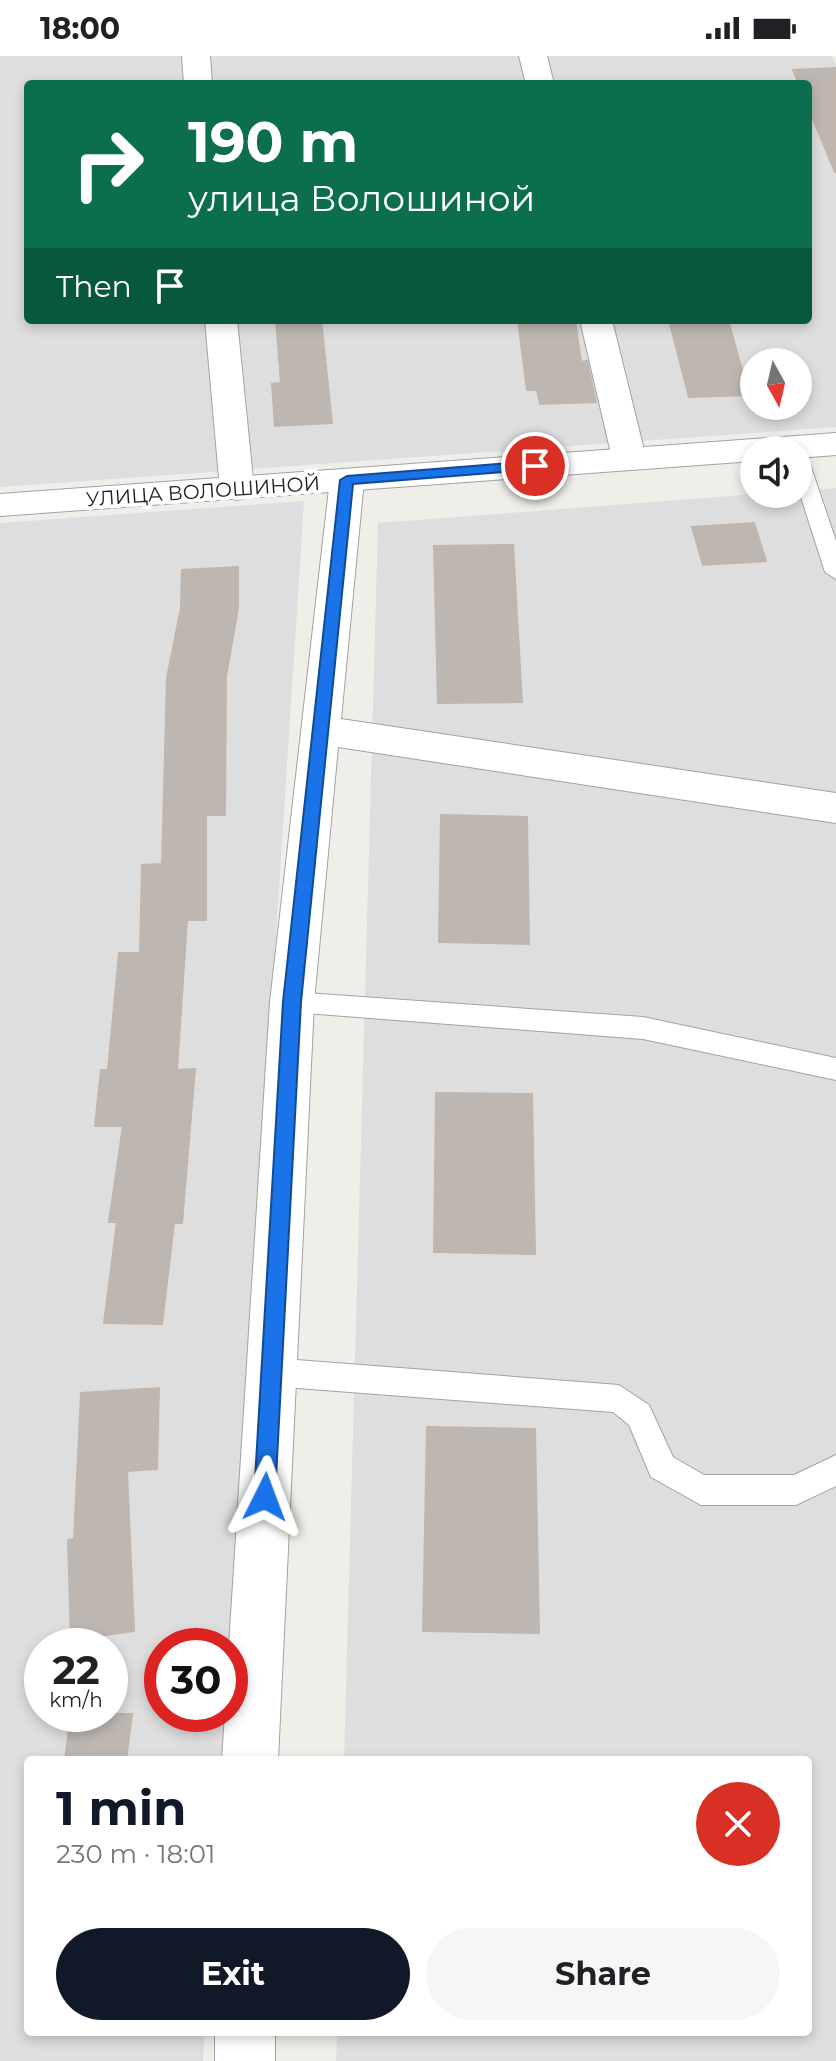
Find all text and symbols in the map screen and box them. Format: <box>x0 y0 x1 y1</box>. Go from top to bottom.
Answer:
text: 18:00 <box>40 10 120 47</box>
text: 190 m <box>188 108 358 176</box>
icon: right <box>56 112 160 216</box>
text: улица Волошиной <box>188 176 535 220</box>
icon: arrive <box>148 264 192 308</box>
text: Then <box>56 268 132 305</box>
north arrow <box>740 348 812 420</box>
map controls <box>740 348 812 508</box>
pin <box>501 432 569 500</box>
button: sound <box>740 436 812 508</box>
icon: arrive <box>513 444 557 488</box>
street label: УЛИЦА ВОЛОШИНОЙ <box>85 471 321 511</box>
position arrow <box>223 1455 307 1539</box>
speed limit sign: 30 <box>144 1628 248 1732</box>
text: 22 <box>52 1645 100 1694</box>
text: km/h <box>49 1688 103 1712</box>
text: 1 min <box>56 1779 186 1837</box>
button: close <box>696 1782 780 1866</box>
text: 230 m · 18:01 <box>56 1838 215 1870</box>
button: Exit <box>56 1928 410 2020</box>
button: Share <box>426 1928 780 2020</box>

